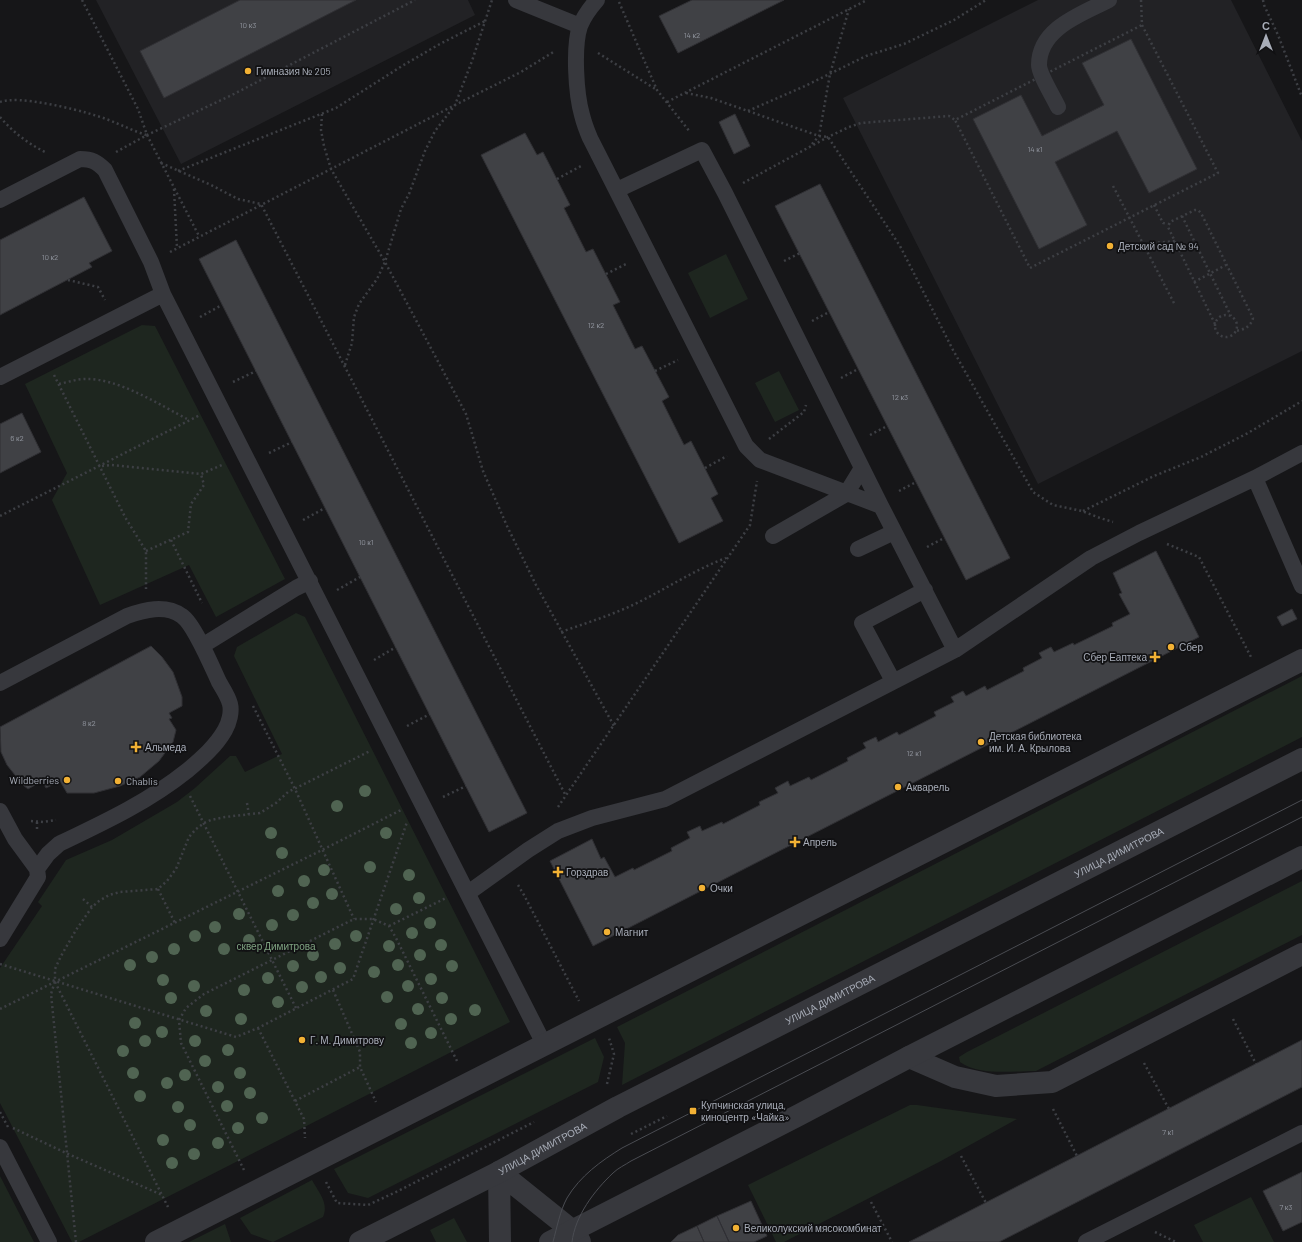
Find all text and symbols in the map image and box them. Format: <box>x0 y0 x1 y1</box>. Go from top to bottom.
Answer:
north arrow <box>1246 16 1286 56</box>
text: С <box>1262 19 1270 32</box>
house number: 10 к3 <box>240 20 256 30</box>
house number: 14 к2 <box>684 30 700 40</box>
place label: Гимназия № 205 <box>256 65 331 77</box>
marker: Гимназия № 205 <box>243 66 253 76</box>
house number: 14 к1 <box>1027 144 1043 154</box>
place label: Детский сад № 94 <box>1118 240 1199 252</box>
marker: Детский сад № 94 <box>1105 241 1115 251</box>
house number: 10 к2 <box>42 252 58 262</box>
house number: 12 к2 <box>588 320 604 330</box>
house number: 12 к3 <box>892 392 908 402</box>
house number: 6 к2 <box>10 433 24 443</box>
house number: 10 к1 <box>358 537 374 547</box>
place label: Сбер <box>1179 641 1203 653</box>
marker: Сбер <box>1166 642 1176 652</box>
place label: Сбер Еаптека <box>1083 651 1147 663</box>
marker: Сбер Еаптека <box>1150 652 1160 662</box>
house number: 8 к2 <box>82 718 96 728</box>
place label: Детская библиотека им. И. А. Крылова <box>989 730 1082 754</box>
marker: Детская библиотека им. И. А. Крылова <box>976 737 986 747</box>
marker: Альмеда <box>130 741 142 753</box>
place label: Альмеда <box>145 741 187 753</box>
house number: 12 к1 <box>907 748 922 758</box>
place label: Wildberries <box>9 774 59 786</box>
marker: Wildberries <box>62 775 72 785</box>
place label: Chablis <box>126 775 158 787</box>
marker: Chablis <box>113 776 123 786</box>
place label: Акварель <box>906 781 950 793</box>
marker: Акварель <box>893 782 903 792</box>
street label: УЛИЦА ДИМИТРОВА <box>1072 824 1166 880</box>
place label: Апрель <box>803 836 837 848</box>
marker: Апрель <box>790 837 800 847</box>
place label: Горздрав <box>566 866 608 878</box>
marker: Горздрав <box>553 867 563 877</box>
place label: Очки <box>710 882 733 894</box>
marker: Очки <box>697 883 707 893</box>
place label: Магнит <box>615 926 649 938</box>
marker: Магнит <box>602 927 612 937</box>
park label: сквер Димитрова <box>237 940 316 952</box>
street label: УЛИЦА ДИМИТРОВА <box>783 971 877 1027</box>
place label: Г. М. Димитрову <box>310 1034 384 1046</box>
marker: Г. М. Димитрову <box>297 1035 307 1045</box>
place label: Купчинская улица, киноцентр «Чайка» <box>701 1099 790 1123</box>
marker: Купчинская улица, киноцентр «Чайка» <box>688 1106 698 1116</box>
street label: УЛИЦА ДИМИТРОВА <box>496 1119 589 1177</box>
house number: 7 к1 <box>1162 1127 1174 1137</box>
house number: 7 к3 <box>1279 1202 1293 1212</box>
place label: Великолукский мясокомбинат <box>744 1222 882 1234</box>
marker: Великолукский мясокомбинат <box>731 1223 741 1233</box>

